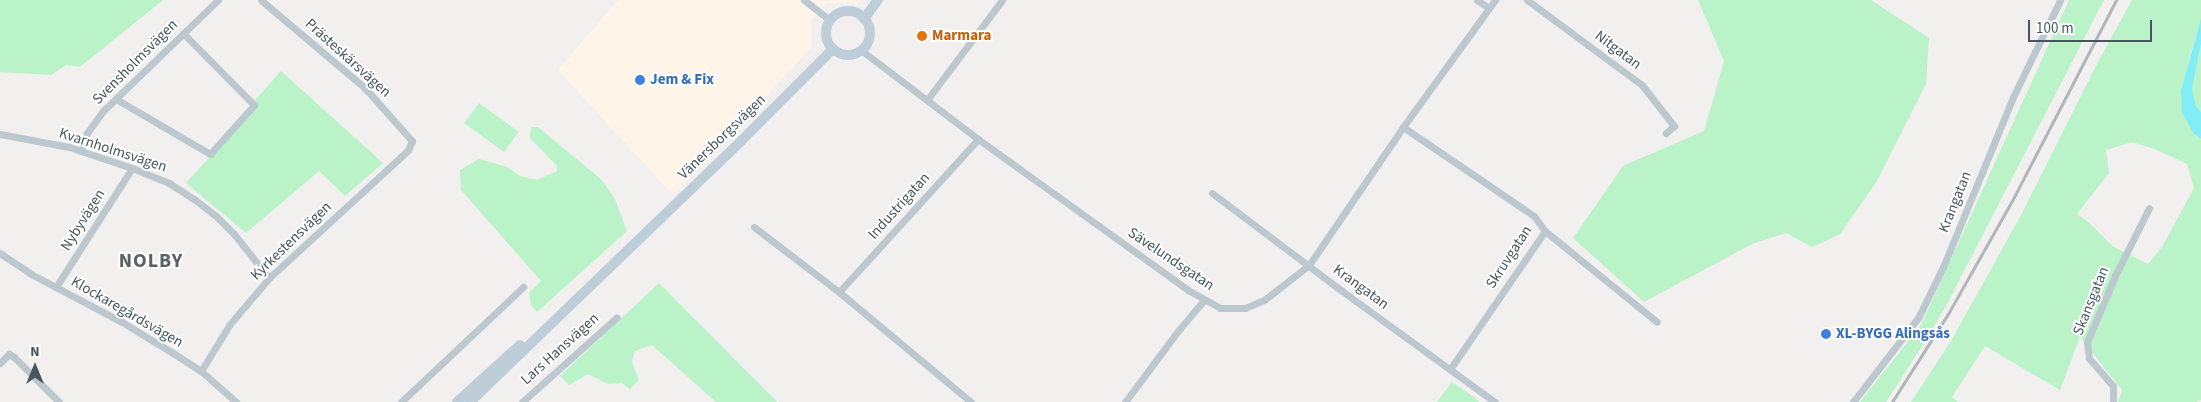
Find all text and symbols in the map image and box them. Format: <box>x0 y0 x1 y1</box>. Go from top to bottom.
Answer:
scale bar <box>2031 10 2155 42</box>
street label: Prästeskärsvägen <box>301 15 395 101</box>
street label: Svensholmsvägen <box>89 16 181 108</box>
text: 100 m <box>2036 18 2074 39</box>
place label: Marmara <box>932 27 992 45</box>
street label: Nitgatan <box>1591 27 1645 73</box>
marker: Marmara <box>916 30 928 42</box>
place label: Jem & Fix <box>650 71 714 89</box>
marker: Jem & Fix <box>634 74 646 86</box>
street label: Vänersborgsvägen <box>675 91 769 183</box>
street label: Kvarnholmsvägen <box>57 124 169 176</box>
street label: Industrigatan <box>864 169 934 243</box>
street label: Krangatan <box>1935 169 1975 235</box>
street label: Nybyvägen <box>57 186 109 254</box>
street label: Kyrkestensvägen <box>247 198 335 284</box>
street label: Skruvgatan <box>1482 222 1536 292</box>
street label: Sävelundsgatan <box>1125 224 1217 294</box>
district label: NOLBY <box>118 249 184 273</box>
street label: Krangatan <box>1330 261 1392 313</box>
street label: Skansgatan <box>2069 264 2113 338</box>
street label: Klockaregårdsvägen <box>68 273 186 351</box>
street label: Lars Hansvägen <box>517 309 603 389</box>
place label: XL-BYGG Alingsås <box>1836 325 1950 343</box>
marker: XL-BYGG Alingsås <box>1820 328 1832 340</box>
north arrow <box>10 342 60 392</box>
text: N <box>30 342 40 362</box>

